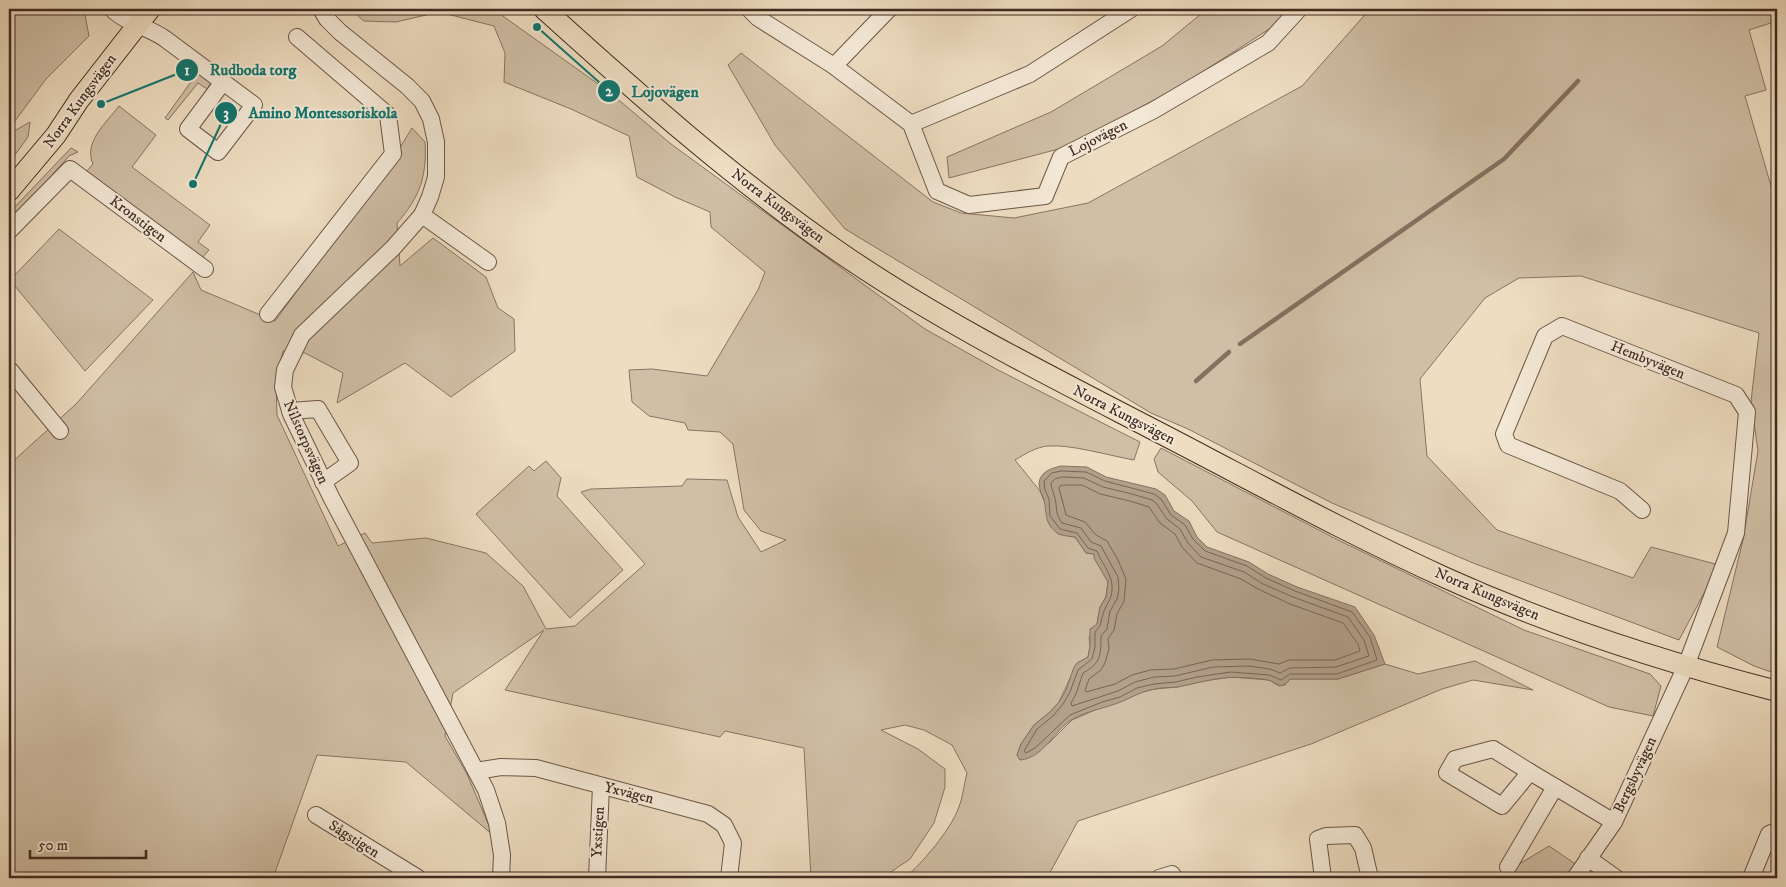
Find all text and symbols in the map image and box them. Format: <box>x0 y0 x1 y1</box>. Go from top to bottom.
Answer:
street label: Norra Kungsvägen <box>39 50 121 152</box>
callout: Rudboda torg <box>174 54 306 85</box>
text: Rudboda torg <box>210 60 297 80</box>
text: 1 <box>184 61 190 80</box>
callout: Lojovägen <box>596 75 709 106</box>
text: 2 <box>605 82 613 101</box>
text: Lojovägen <box>631 82 699 102</box>
callout: Amino Montessoriskola <box>214 97 408 128</box>
text: Amino Montessoriskola <box>248 103 399 123</box>
text: 3 <box>223 104 229 123</box>
street label: Lojovägen <box>1065 115 1131 161</box>
street label: Norra Kungsvägen <box>728 165 829 247</box>
street label: Kronstigen <box>106 191 170 247</box>
street label: Hembyvägen <box>1608 337 1688 384</box>
street label: Norra Kungsvägen <box>1070 381 1178 449</box>
street label: Nilstorpsvägen <box>279 397 333 487</box>
street label: Norra Kungsvägen <box>1432 563 1542 625</box>
street label: Bergsbyvägen <box>1609 734 1661 816</box>
street label: Yxvägen <box>602 778 656 808</box>
street label: Yxstigen <box>587 806 609 858</box>
street label: Sågstigen <box>325 816 383 862</box>
scale bar <box>30 827 146 859</box>
text: 50 m <box>38 836 68 855</box>

